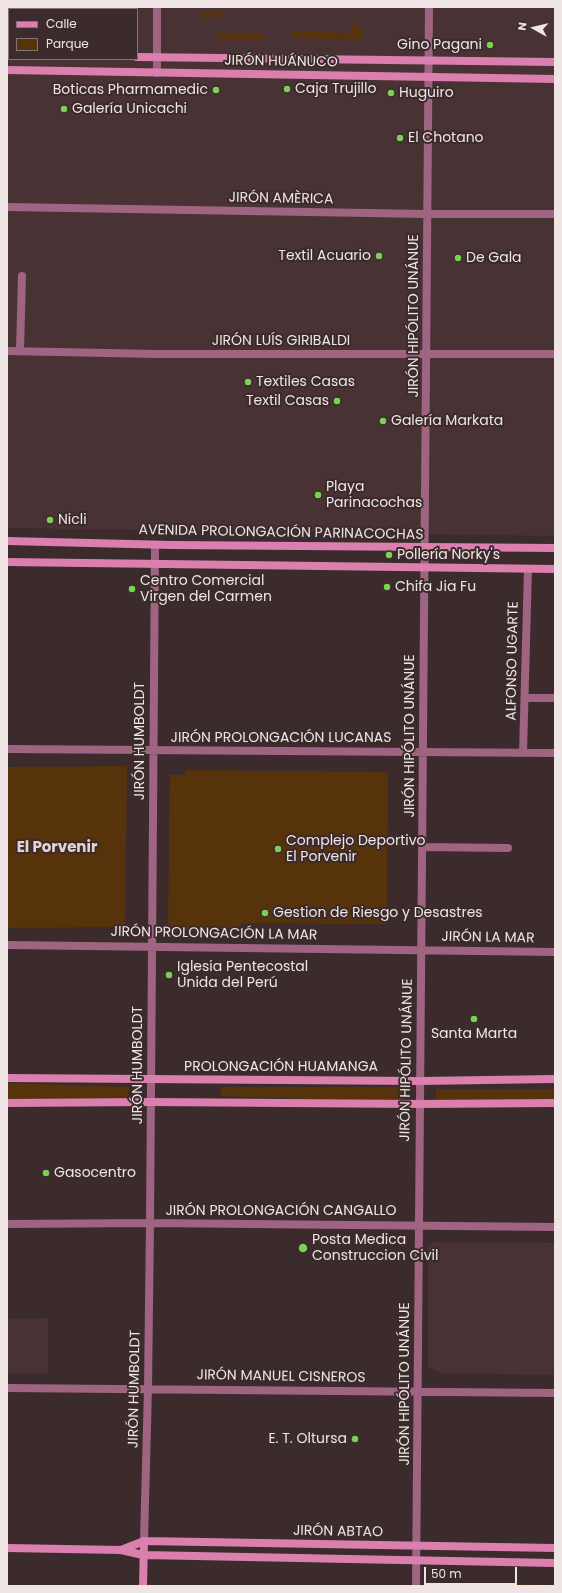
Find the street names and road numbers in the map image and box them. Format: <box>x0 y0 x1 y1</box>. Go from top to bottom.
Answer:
street label: JIRÓN HUÁNUCO <box>224 53 338 71</box>
street label: JIRÓN AMÈRICA <box>228 190 334 208</box>
street label: JIRÓN HIPÓLITO UNÁNUE <box>406 234 422 398</box>
street label: JIRÓN LUÍS GIRIBALDI <box>212 333 350 349</box>
street label: AVENIDA PROLONGACIÓN PARINACOCHAS <box>138 522 424 544</box>
street label: ALFONSO UGARTE <box>504 601 522 721</box>
street label: JIRÓN HIPÓLITO UNÁNUE <box>402 654 418 818</box>
street label: JIRÓN HUMBOLDT <box>132 682 148 800</box>
street label: JIRÓN PROLONGACIÓN LUCANAS <box>171 730 391 746</box>
street label: JIRÓN PROLONGACIÓN LA MAR <box>110 924 318 944</box>
street label: JIRÓN LA MAR <box>441 929 535 947</box>
street label: JIRÓN HIPÓLITO UNÁNUE <box>397 978 417 1142</box>
street label: JIRÓN HUMBOLDT <box>130 1006 146 1124</box>
street label: PROLONGACIÓN HUAMANGA <box>184 1059 378 1075</box>
street label: JIRÓN PROLONGACIÓN CANGALLO <box>165 1203 397 1219</box>
street label: JIRÓN HIPÓLITO UNÁNUE <box>397 1302 413 1466</box>
street label: JIRÓN HUMBOLDT <box>126 1330 144 1448</box>
street label: JIRÓN MANUEL CISNEROS <box>196 1367 366 1387</box>
street label: JIRÓN ABTAO <box>293 1523 383 1541</box>

